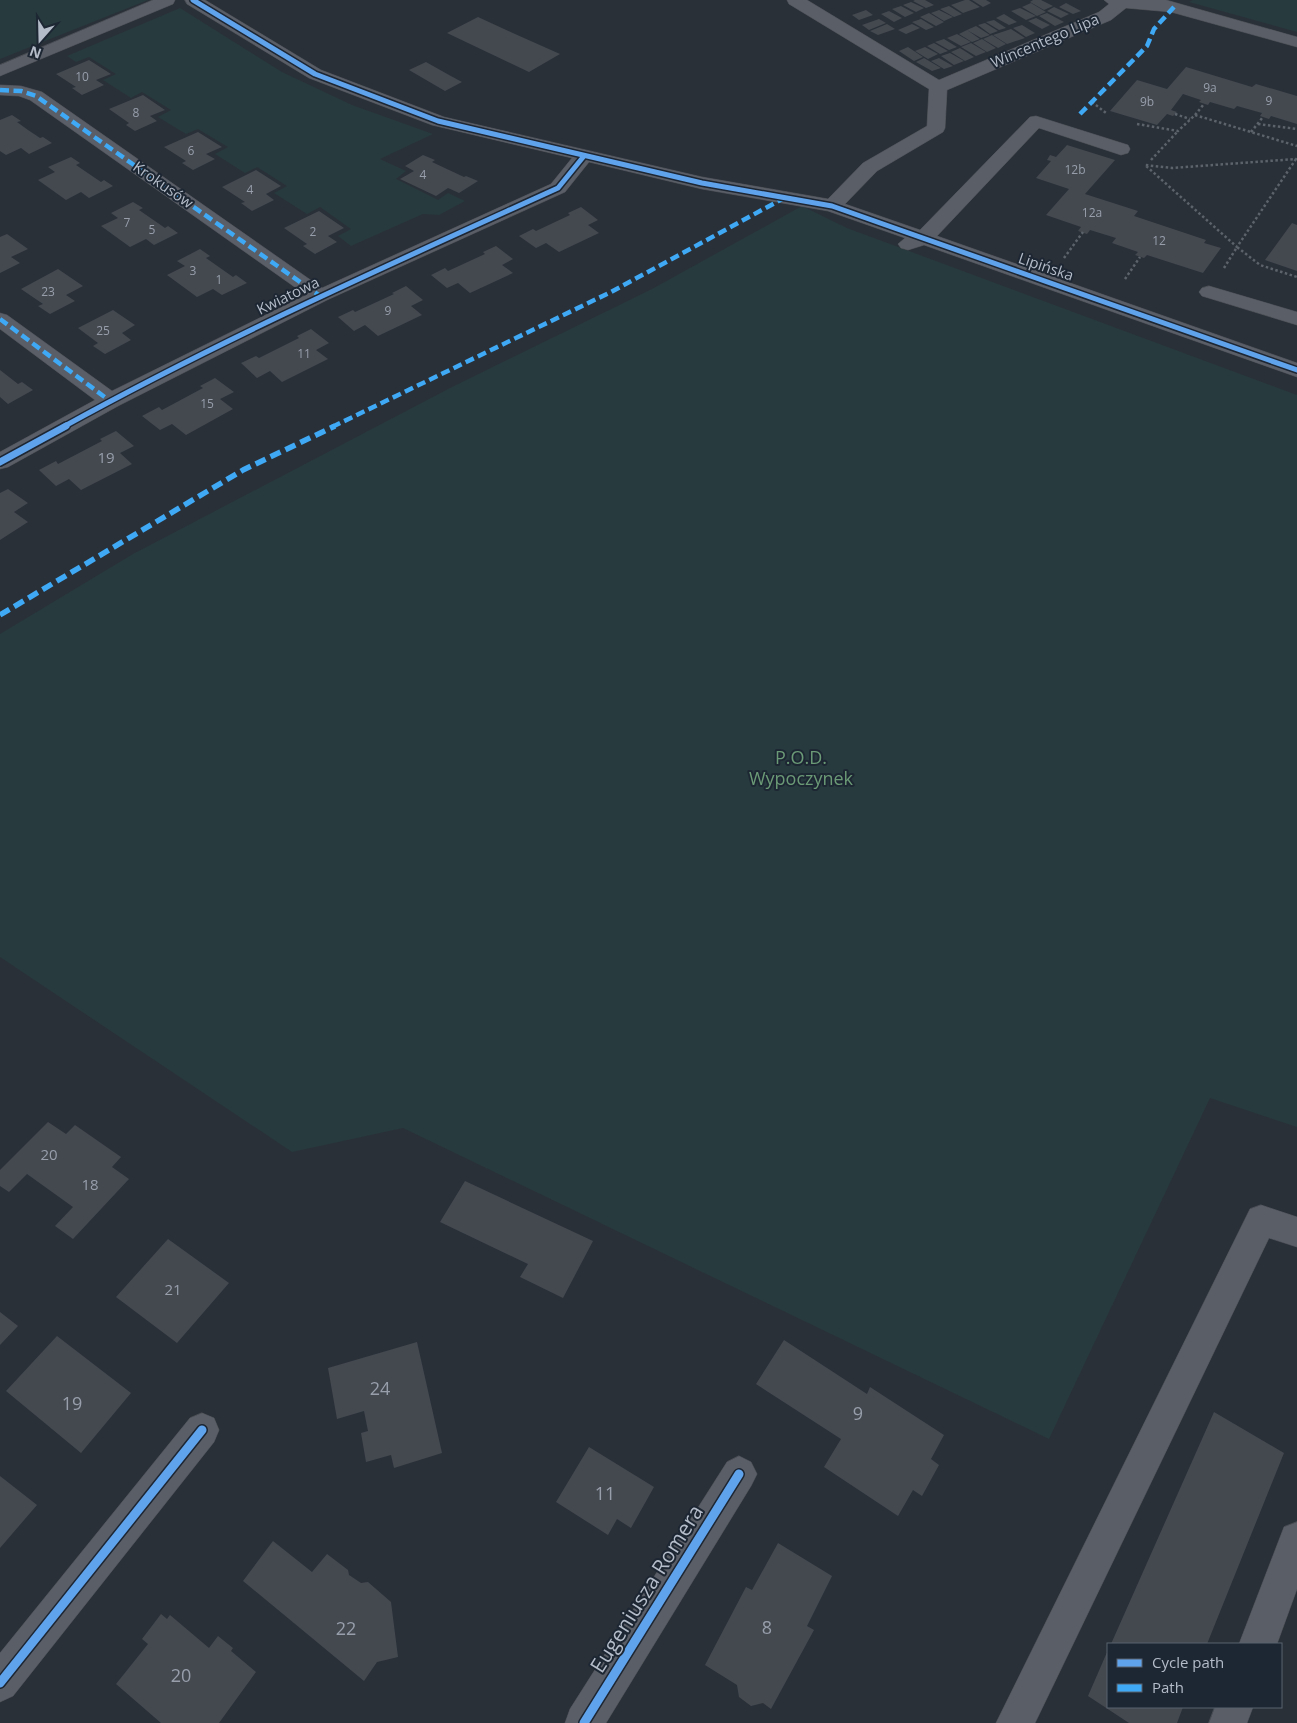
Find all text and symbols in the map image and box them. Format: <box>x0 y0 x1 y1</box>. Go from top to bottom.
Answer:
street label: Wincentego Lipa <box>987 8 1102 72</box>
north arrow <box>15 15 65 65</box>
text: N <box>27 42 44 64</box>
house number: 10 <box>75 68 89 85</box>
house number: 9a <box>1203 79 1217 96</box>
house number: 9 <box>1266 92 1273 109</box>
house number: 9b <box>1140 93 1154 110</box>
house number: 8 <box>133 104 140 121</box>
house number: 6 <box>188 142 195 159</box>
street label: Krokusów <box>129 156 198 212</box>
house number: 12b <box>1064 161 1086 178</box>
house number: 4 <box>420 166 427 183</box>
house number: 4 <box>247 181 254 198</box>
house number: 12a <box>1082 204 1102 221</box>
house number: 7 <box>124 214 131 231</box>
house number: 5 <box>149 221 156 238</box>
house number: 2 <box>310 223 317 240</box>
house number: 12 <box>1152 232 1166 249</box>
street label: Lipińska <box>1016 247 1077 285</box>
house number: 3 <box>190 262 197 279</box>
house number: 1 <box>216 271 222 288</box>
street label: Kwiatowa <box>253 271 322 319</box>
house number: 23 <box>41 283 55 300</box>
house number: 9 <box>385 302 392 319</box>
house number: 25 <box>96 322 110 339</box>
house number: 11 <box>297 345 311 362</box>
house number: 15 <box>200 395 214 412</box>
house number: 19 <box>97 447 115 467</box>
park label: P.O.D. Wypoczynek <box>749 745 854 790</box>
house number: 20 <box>40 1144 58 1164</box>
house number: 18 <box>81 1174 99 1194</box>
house number: 21 <box>164 1279 182 1299</box>
house number: 24 <box>370 1376 390 1400</box>
house number: 19 <box>62 1391 82 1415</box>
house number: 9 <box>853 1401 863 1425</box>
house number: 11 <box>595 1481 615 1505</box>
street label: Eugeniusza Romera <box>583 1499 709 1678</box>
house number: 8 <box>762 1615 772 1639</box>
house number: 22 <box>336 1616 356 1640</box>
legend <box>1107 1643 1282 1708</box>
text: Cycle path <box>1152 1652 1224 1672</box>
house number: 20 <box>171 1663 191 1687</box>
text: Path <box>1152 1677 1184 1697</box>

